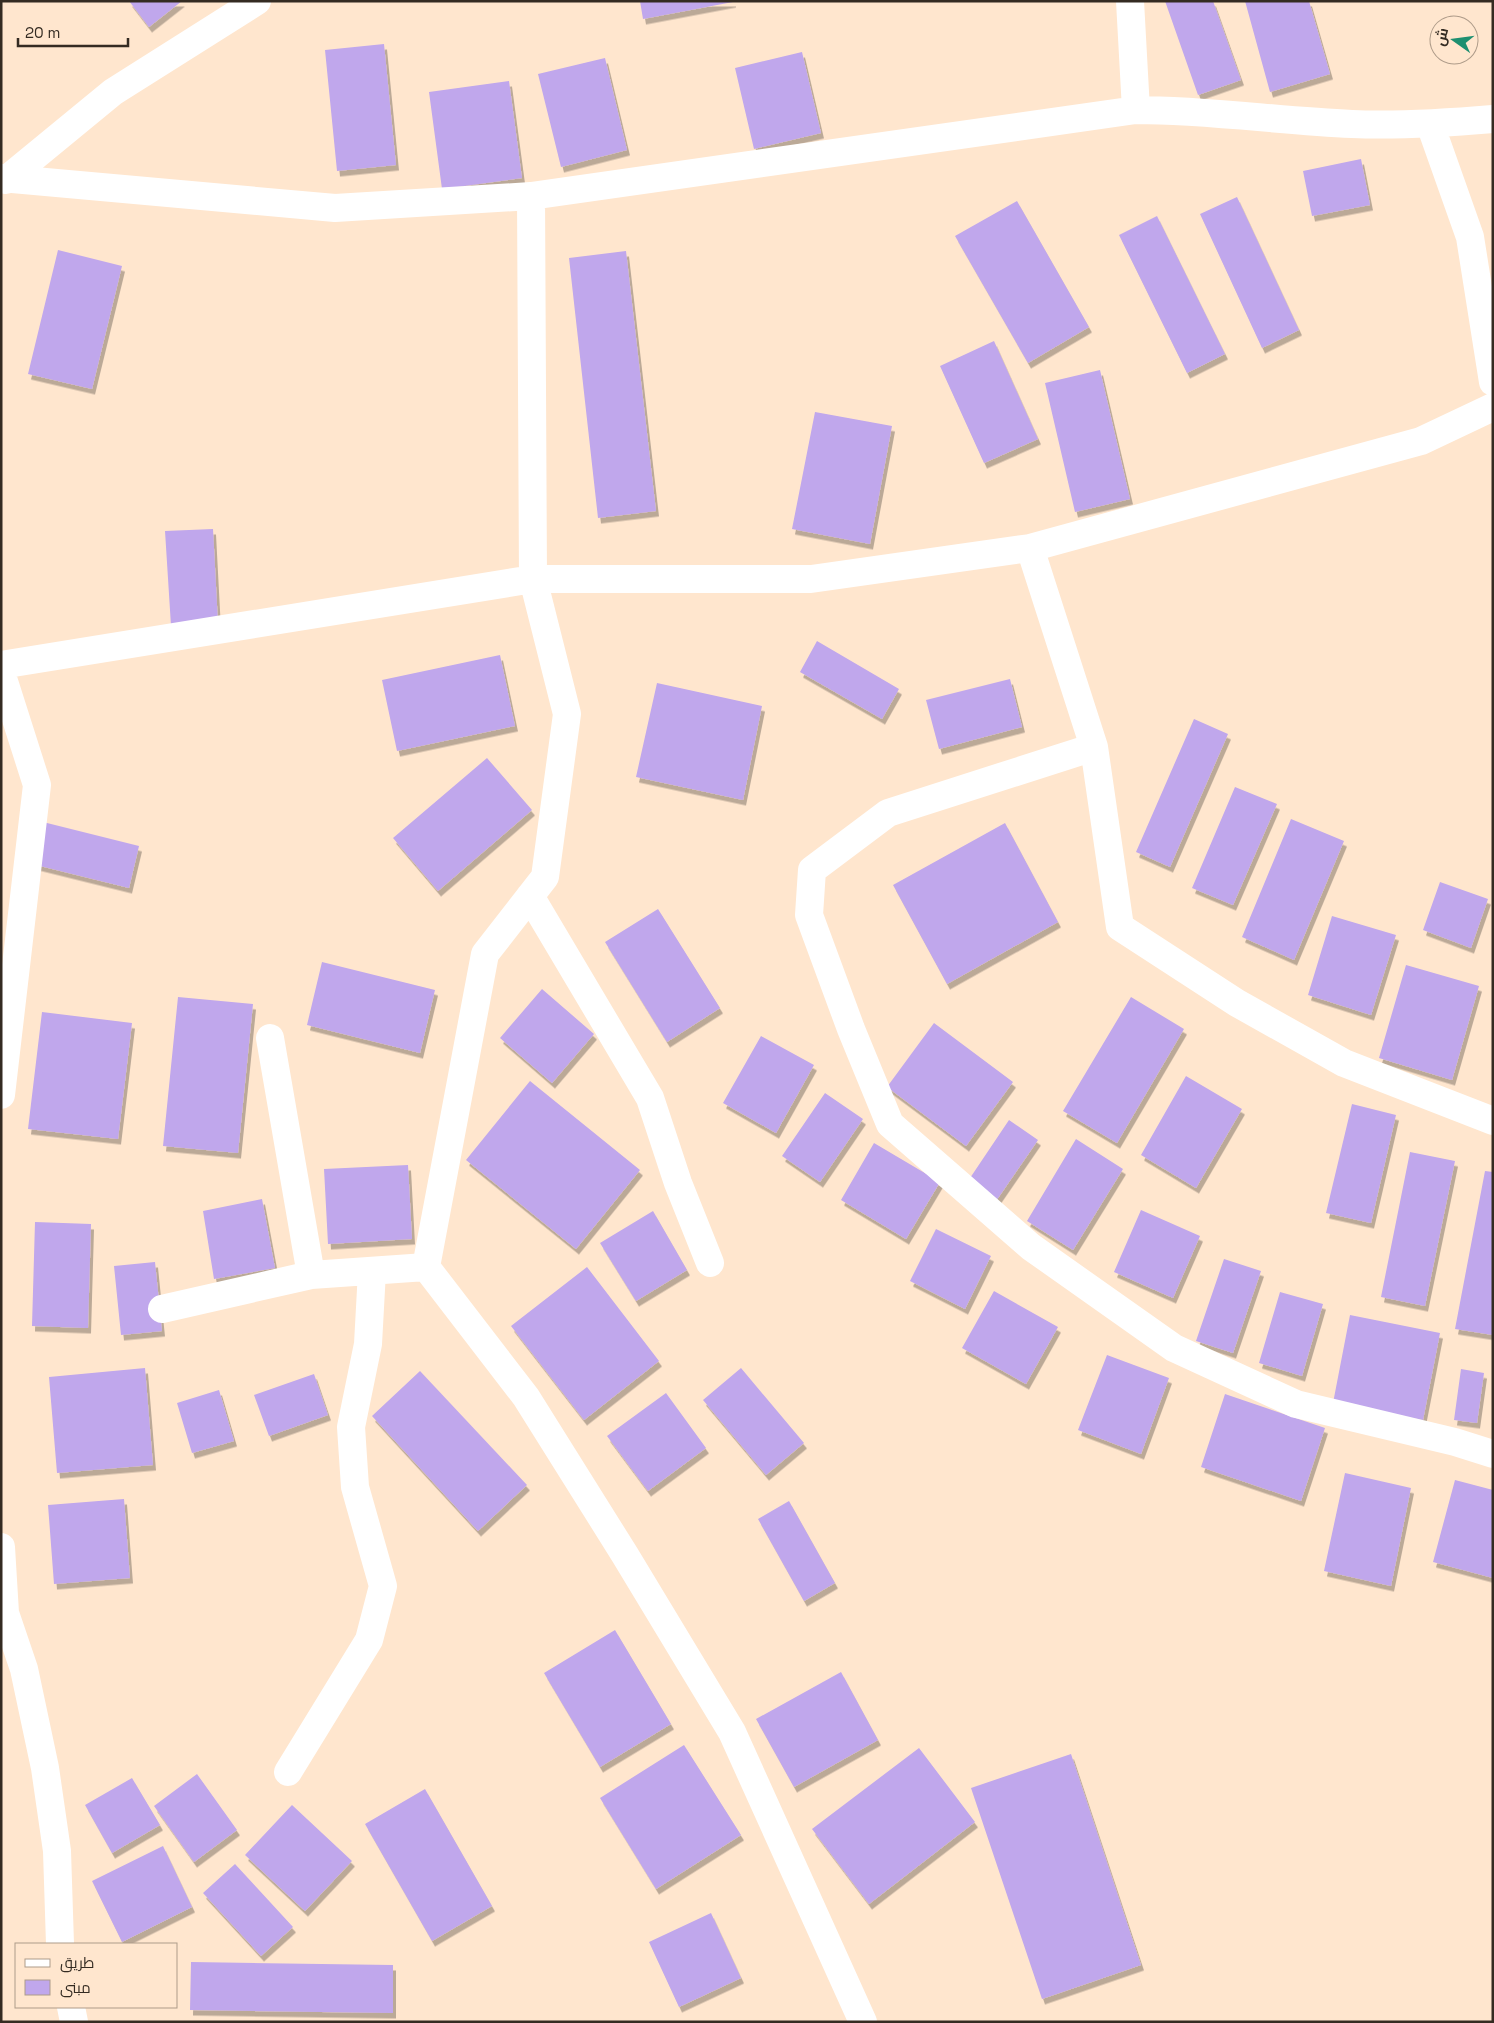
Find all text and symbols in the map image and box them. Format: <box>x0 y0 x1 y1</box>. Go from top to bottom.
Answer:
scale bar <box>18 15 128 47</box>
north arrow <box>1429 15 1479 65</box>
text: 20 m <box>25 23 60 42</box>
text: ش <box>1430 26 1452 48</box>
legend <box>15 1943 178 2008</box>
text: طريق <box>60 1953 94 1973</box>
text: مبنى <box>60 1978 91 1998</box>

